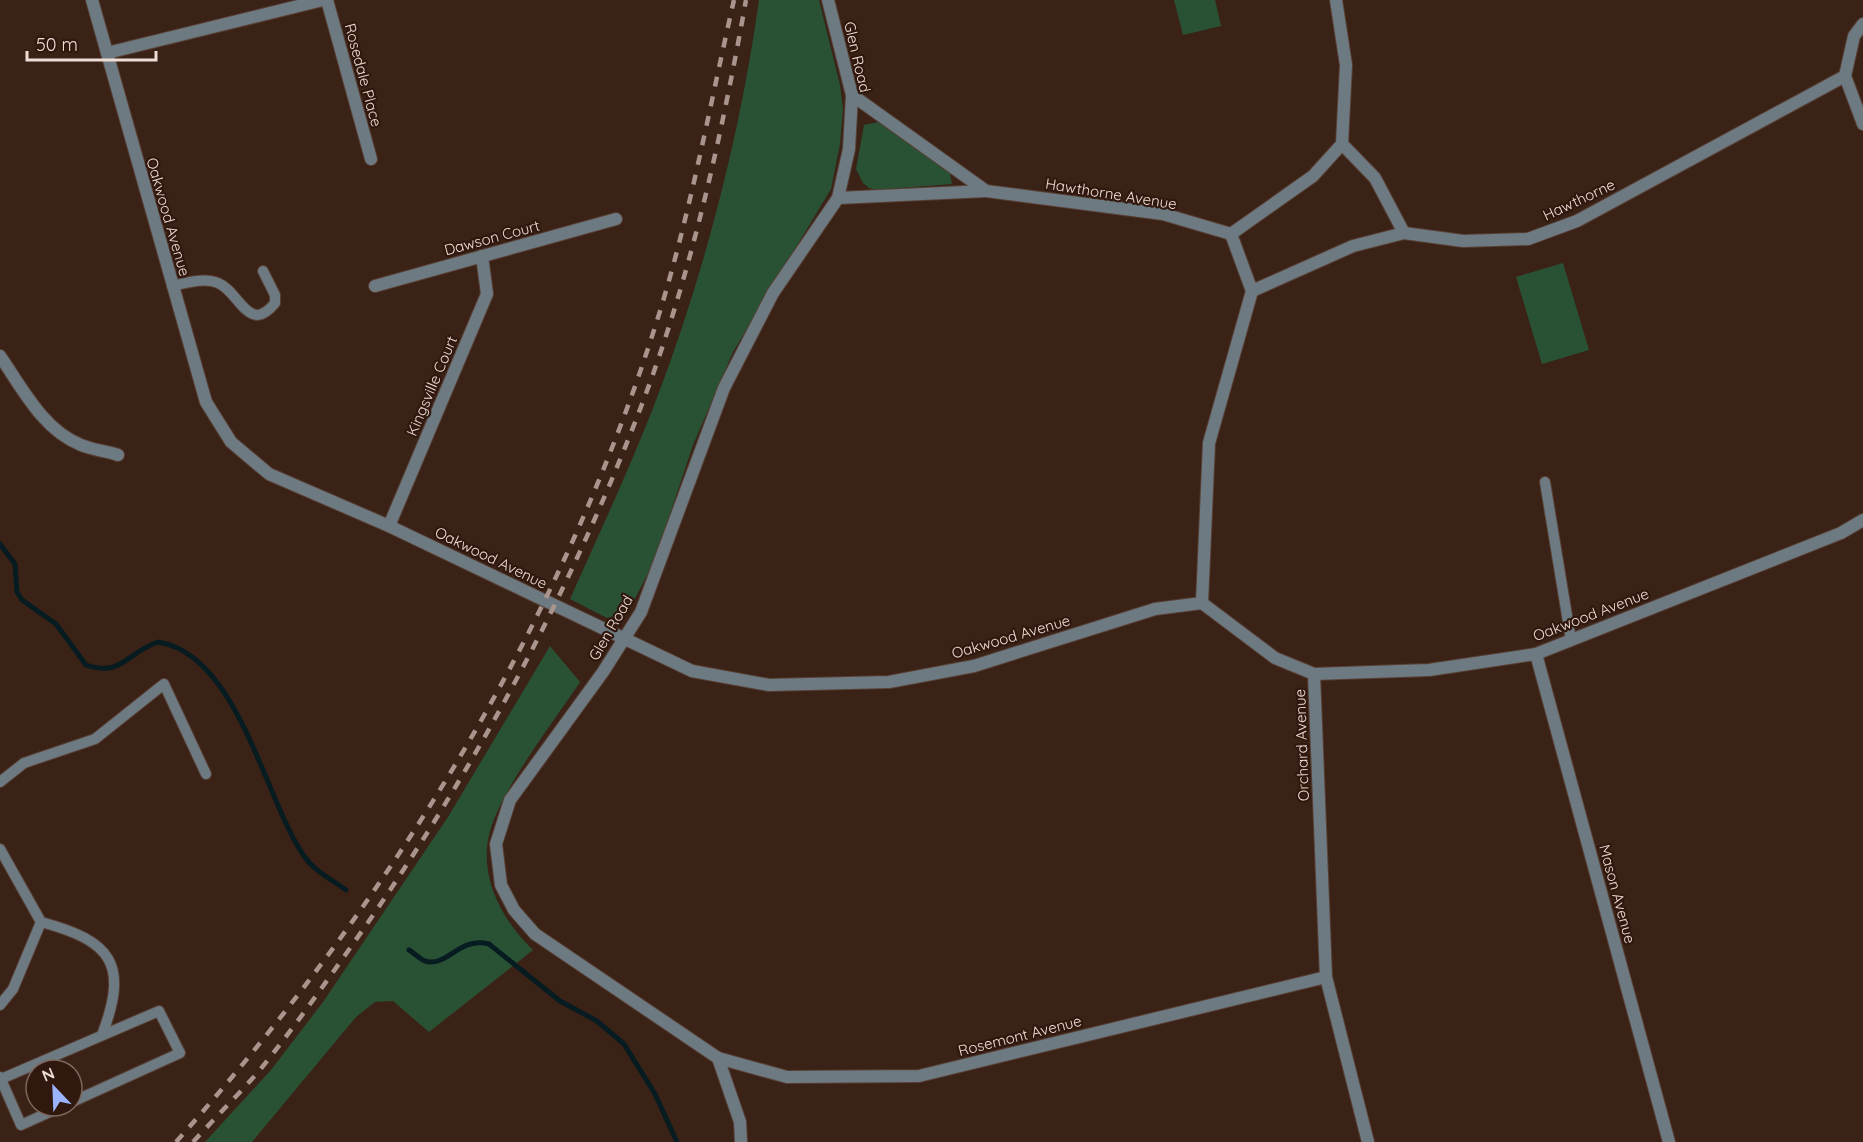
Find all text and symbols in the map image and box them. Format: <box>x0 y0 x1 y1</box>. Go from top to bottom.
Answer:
street label: Glen Road <box>840 20 875 94</box>
street label: Rosedale Place <box>341 21 386 129</box>
scale bar <box>27 24 156 62</box>
text: 50 m <box>36 33 78 56</box>
street label: Oakwood Avenue <box>142 155 194 278</box>
street label: Hawthorne Avenue <box>1044 174 1178 213</box>
street label: Hawthorne <box>1540 175 1618 225</box>
street label: Dawson Court <box>442 216 542 259</box>
street label: Kingsville Court <box>402 333 461 439</box>
street label: Oakwood Avenue <box>432 522 550 593</box>
street label: Oakwood Avenue <box>1530 584 1651 645</box>
street label: Glen Road <box>584 592 637 664</box>
street label: Oakwood Avenue <box>949 611 1072 663</box>
street label: Orchard Avenue <box>1290 689 1313 801</box>
street label: Mason Avenue <box>1595 842 1640 945</box>
street label: Rosemont Avenue <box>956 1011 1084 1060</box>
north arrow <box>24 1058 84 1118</box>
text: N <box>39 1063 57 1086</box>

